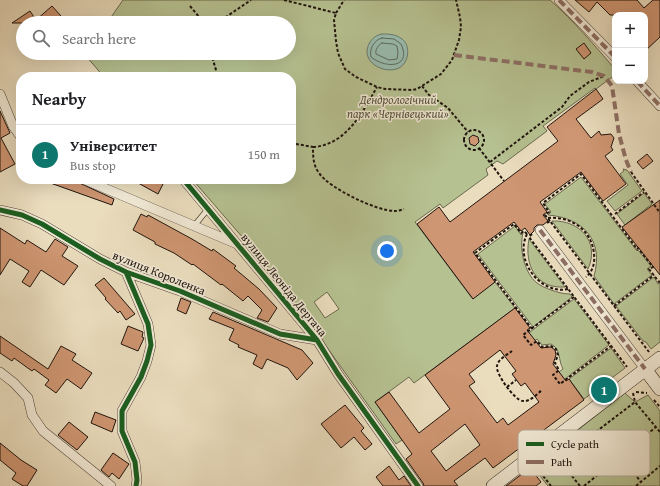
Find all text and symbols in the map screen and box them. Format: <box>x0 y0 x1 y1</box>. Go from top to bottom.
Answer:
map controls <box>612 12 648 84</box>
button: + <box>612 12 648 48</box>
search box <box>16 16 296 60</box>
icon: search <box>30 27 52 49</box>
text: Search here <box>62 28 136 49</box>
button: − <box>612 48 648 84</box>
text: Nearby <box>32 86 86 111</box>
park label: Дендрологічний парк «Чернівецький» <box>347 91 449 122</box>
text: Університет <box>70 135 157 156</box>
text: 1 <box>42 145 48 164</box>
text: 150 m <box>248 145 280 164</box>
text: Bus stop <box>70 156 116 175</box>
street label: вулиця Леоніда Дергача <box>237 229 332 340</box>
your location <box>377 241 397 261</box>
street label: вулиця Короленка <box>110 246 208 299</box>
pin: 1 <box>591 375 617 405</box>
legend <box>518 430 650 476</box>
text: Cycle path <box>551 436 600 452</box>
text: Path <box>551 454 573 470</box>

